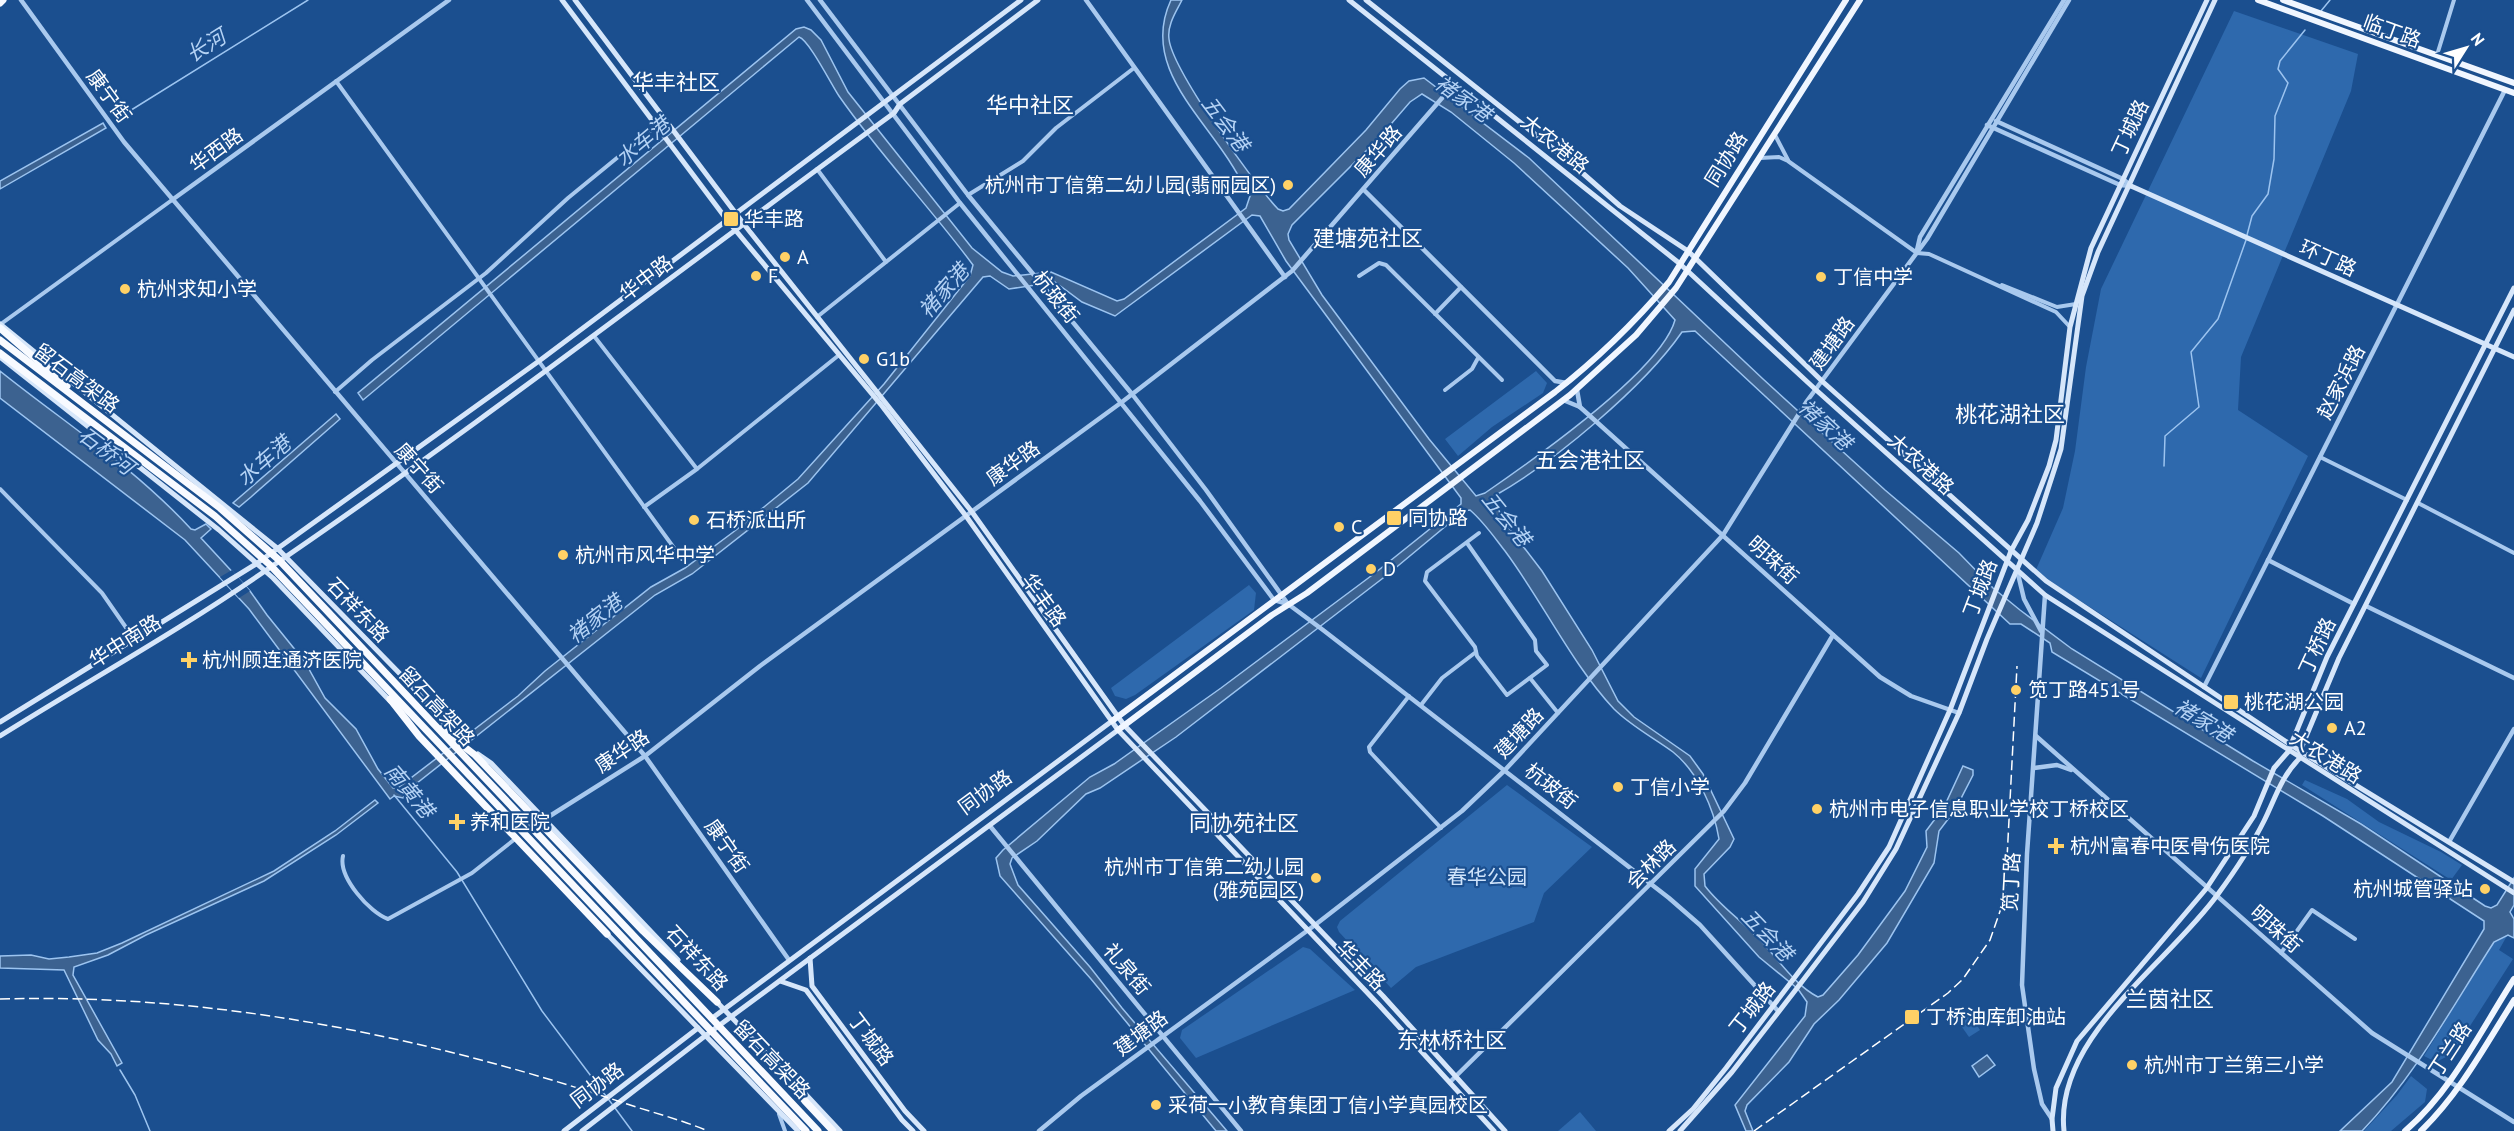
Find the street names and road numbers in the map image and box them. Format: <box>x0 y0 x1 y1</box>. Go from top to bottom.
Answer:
street label: 临丁路 <box>2359 9 2425 53</box>
street label: 康宁街 <box>81 64 137 128</box>
street label: 丁城路 <box>2106 95 2154 161</box>
street label: 大农港路 <box>1516 109 1594 179</box>
street label: 康华路 <box>1349 120 1407 182</box>
street label: 华西路 <box>184 122 248 178</box>
street label: 同协路 <box>1699 127 1753 191</box>
street label: 环丁路 <box>2295 234 2361 282</box>
street label: 华中路 <box>614 250 678 306</box>
street label: 杭玻街 <box>1027 266 1085 328</box>
street label: 建塘路 <box>1804 311 1860 375</box>
street label: 留石高架路 <box>29 338 125 418</box>
street label: 赵家浜路 <box>2311 340 2371 424</box>
street label: 大农港路 <box>1883 428 1959 500</box>
street label: 康华路 <box>981 435 1045 491</box>
street label: 康宁街 <box>389 437 449 499</box>
street label: 明珠街 <box>1742 530 1804 590</box>
street label: 丁城路 <box>1957 555 2003 621</box>
street label: 华丰路 <box>1016 568 1072 632</box>
street label: 石祥东路 <box>321 572 395 648</box>
street label: 华中南路 <box>84 609 166 673</box>
street label: 丁桥路 <box>2293 613 2341 679</box>
street label: 留石高架路 <box>393 661 481 751</box>
street label: 建塘路 <box>1489 702 1549 764</box>
street label: 康华路 <box>590 723 654 779</box>
street label: 大农港路 <box>2285 725 2367 789</box>
street label: 杭玻街 <box>1519 757 1583 815</box>
street label: 同协路 <box>953 764 1017 820</box>
street label: 康宁街 <box>699 814 755 878</box>
street label: 会林路 <box>1621 834 1681 894</box>
street label: 笕丁路 <box>1996 851 2026 913</box>
street label: 明珠街 <box>2245 900 2307 958</box>
street label: 石祥东路 <box>660 920 734 996</box>
street label: 华丰路 <box>1331 934 1391 996</box>
street label: 礼泉街 <box>1098 938 1156 1000</box>
street label: 丁城路 <box>1723 976 1781 1040</box>
street label: 建塘路 <box>1109 1005 1173 1061</box>
street label: 丁城路 <box>843 1007 899 1071</box>
street label: 留石高架路 <box>728 1014 816 1104</box>
street label: 丁兰路 <box>2423 1017 2477 1081</box>
street label: 同协路 <box>565 1057 629 1113</box>

